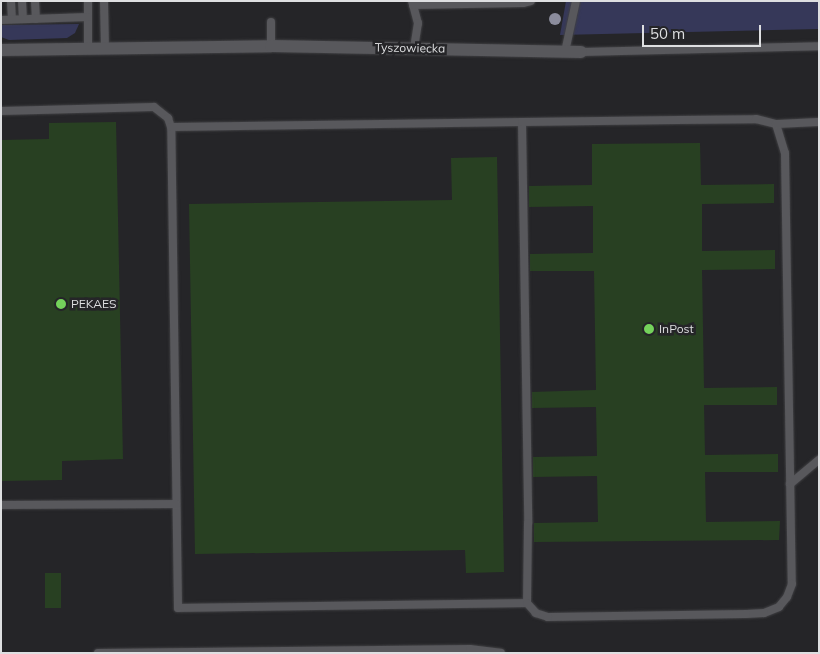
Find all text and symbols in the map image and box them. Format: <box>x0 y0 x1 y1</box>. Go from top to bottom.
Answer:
scale bar <box>645 15 764 47</box>
text: 50 m <box>650 24 685 43</box>
street label: Tyszowiecka <box>375 40 445 56</box>
place label: PEKAES <box>71 297 116 311</box>
marker: PEKAES <box>55 298 67 310</box>
place label: InPost <box>659 322 694 336</box>
marker: InPost <box>643 323 655 335</box>

